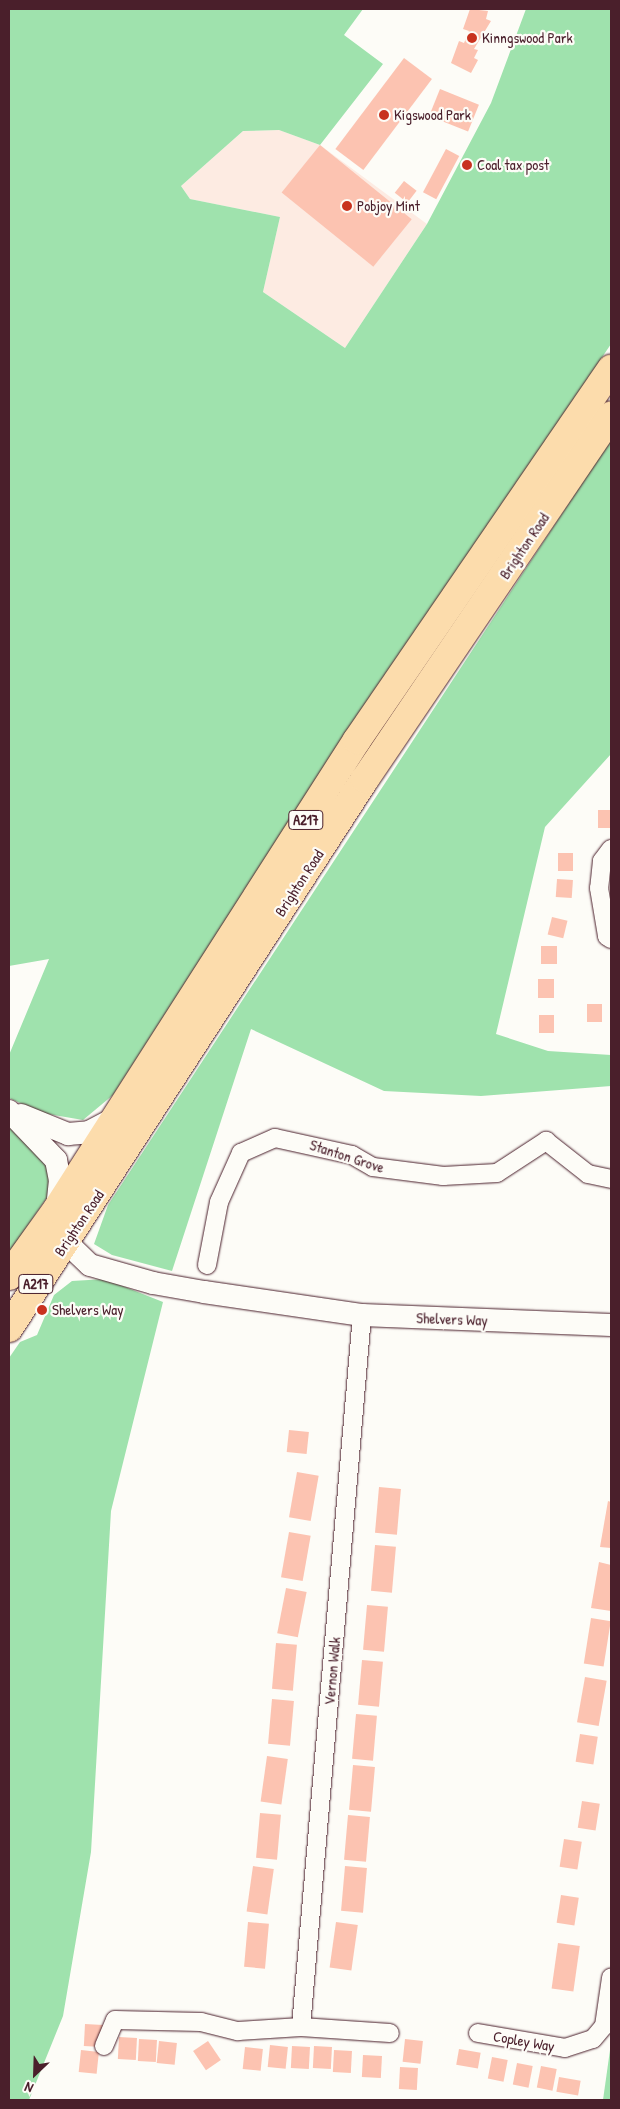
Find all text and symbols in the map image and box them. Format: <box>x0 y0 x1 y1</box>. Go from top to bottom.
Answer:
place label: Kinngswood Park <box>482 29 573 47</box>
marker: Kinngswood Park <box>466 32 478 44</box>
place label: Kigswood Park <box>394 106 471 124</box>
marker: Kigswood Park <box>378 109 390 121</box>
place label: Coal tax post <box>477 156 549 174</box>
marker: Coal tax post <box>461 159 473 171</box>
place label: Pobjoy Mint <box>357 197 420 215</box>
marker: Pobjoy Mint <box>341 200 353 212</box>
street label: Brighton Road <box>495 510 553 582</box>
road number: A217 <box>287 808 325 832</box>
street label: Brighton Road <box>271 846 327 920</box>
street label: Stanton Grove <box>308 1136 386 1176</box>
street label: Brighton Road <box>50 1187 108 1259</box>
road number: A217 <box>17 1272 55 1296</box>
place label: Shelvers Way <box>52 1301 124 1319</box>
marker: Shelvers Way <box>36 1304 48 1316</box>
street label: Shelvers Way <box>416 1309 488 1329</box>
street label: Vernon Walk <box>320 1636 344 1706</box>
street label: Copley Way <box>492 2027 556 2055</box>
north arrow <box>10 2049 60 2099</box>
text: N <box>21 2078 36 2098</box>

